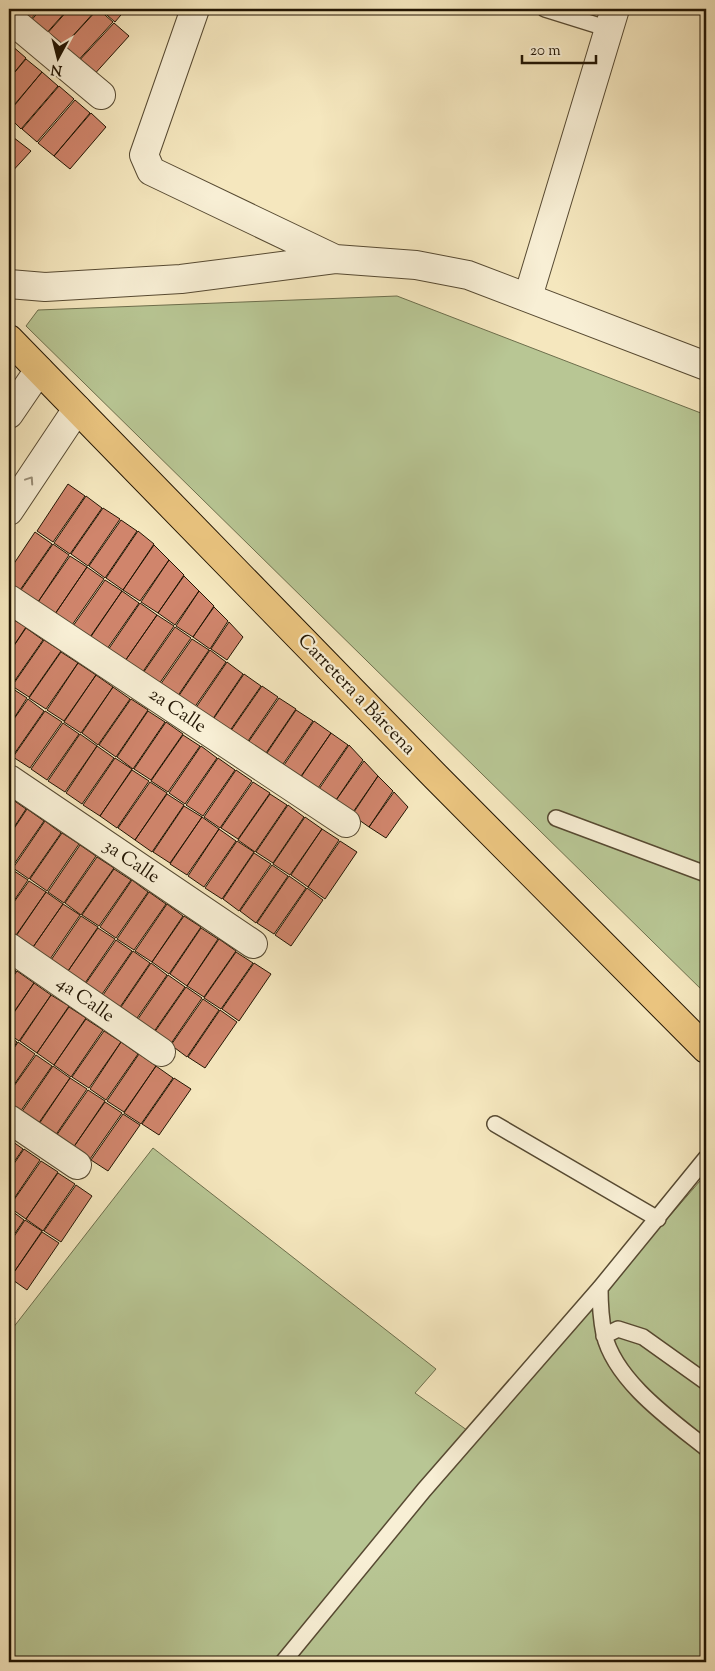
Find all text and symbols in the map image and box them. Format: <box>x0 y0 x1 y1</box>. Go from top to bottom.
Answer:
north arrow <box>32 32 82 82</box>
scale bar <box>522 32 596 64</box>
text: 20 m <box>530 41 561 62</box>
text: N <box>50 58 63 80</box>
one-way arrow <box>24 476 33 485</box>
street label: Carretera a Bárcena <box>291 628 421 762</box>
street label: 2a Calle <box>143 682 212 740</box>
street label: 3a Calle <box>97 833 165 891</box>
street label: 4a Calle <box>50 970 120 1030</box>

